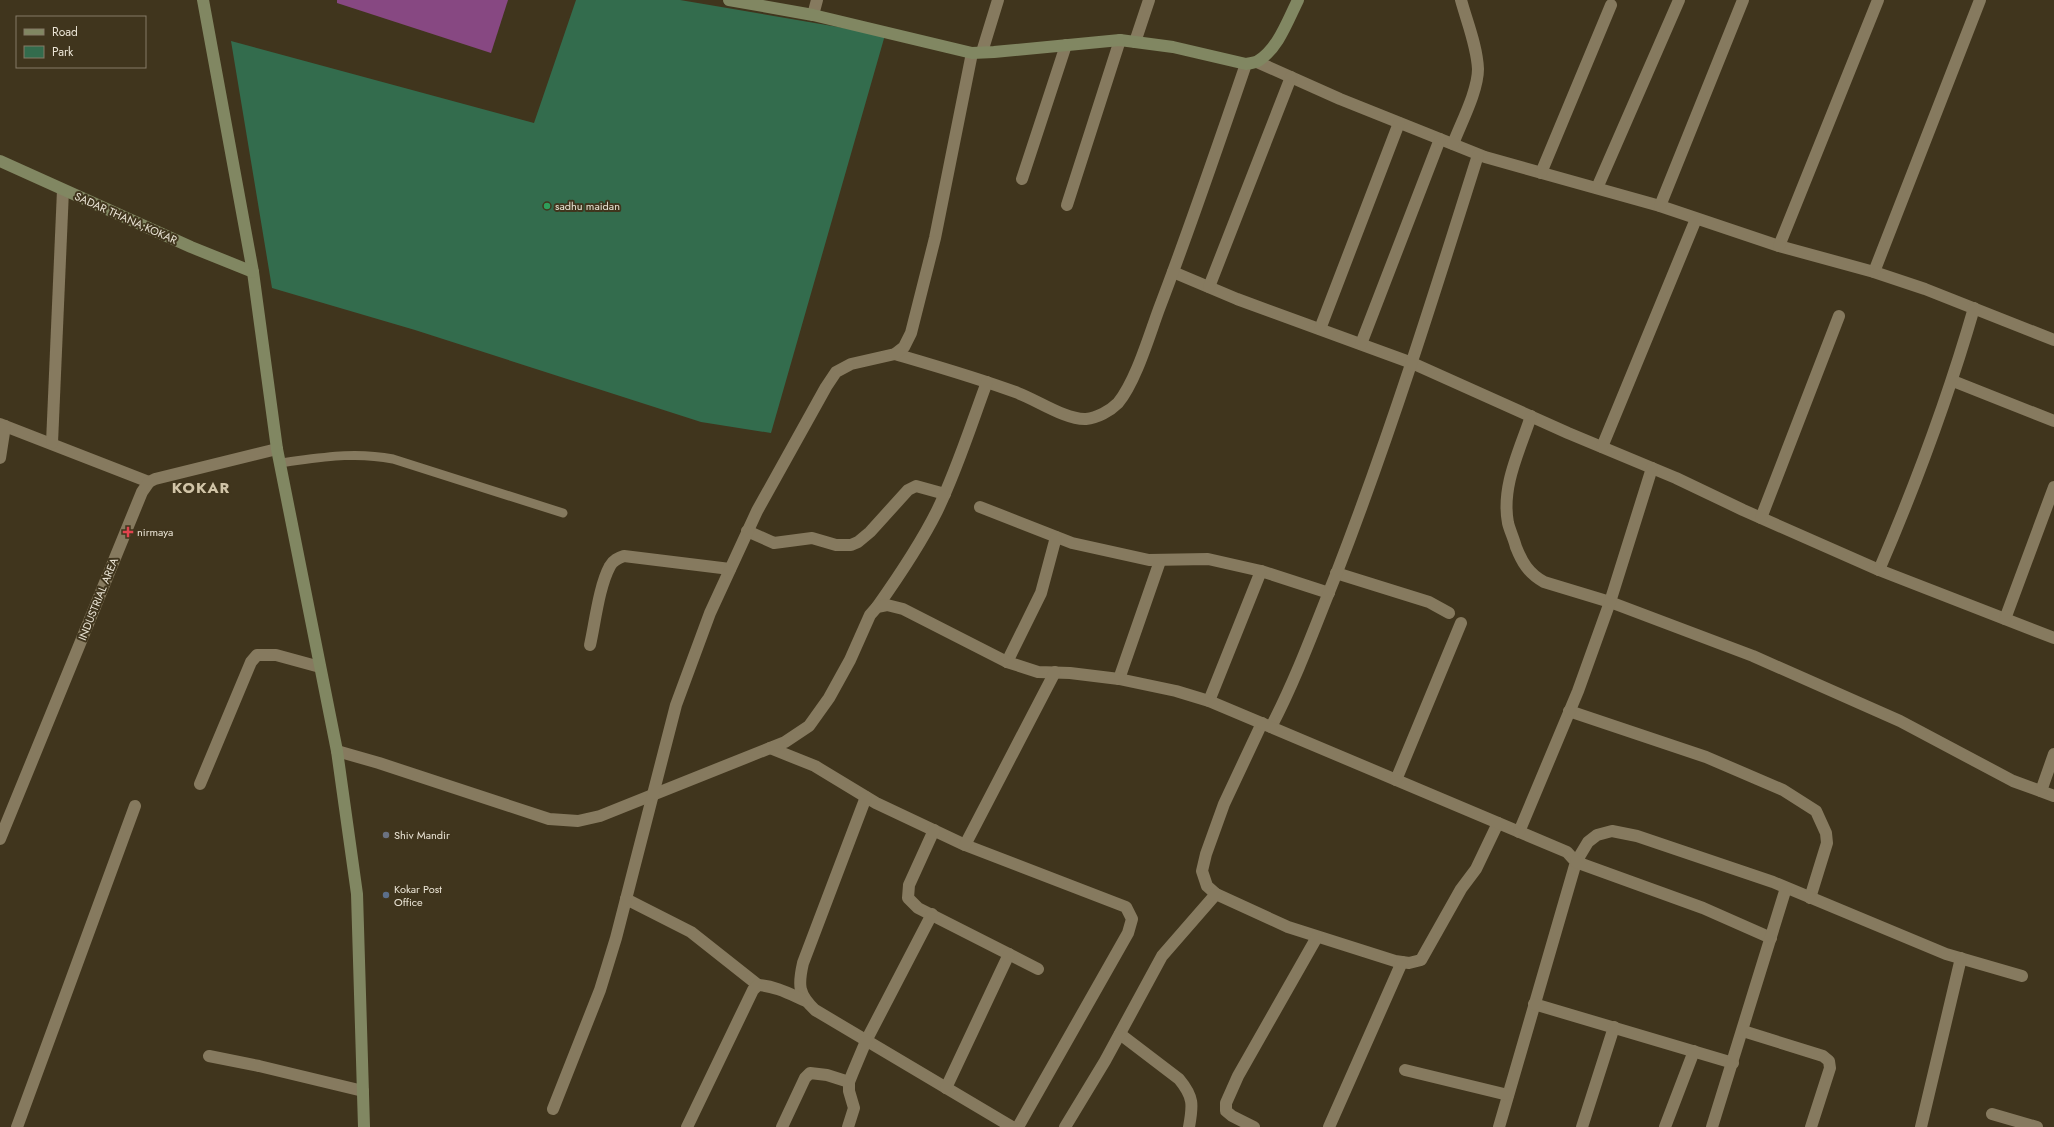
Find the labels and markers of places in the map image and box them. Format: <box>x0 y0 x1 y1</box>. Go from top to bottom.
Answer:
place label: sadhu maidan <box>555 198 620 214</box>
marker: sadhu maidan <box>542 201 552 211</box>
place label: nirmaya <box>137 524 173 540</box>
marker: nirmaya <box>122 526 134 538</box>
place label: Shiv Mandir <box>394 827 450 843</box>
marker: Shiv Mandir <box>381 830 391 840</box>
place label: Kokar Post Office <box>394 881 442 910</box>
marker: Kokar Post Office <box>381 890 391 900</box>

